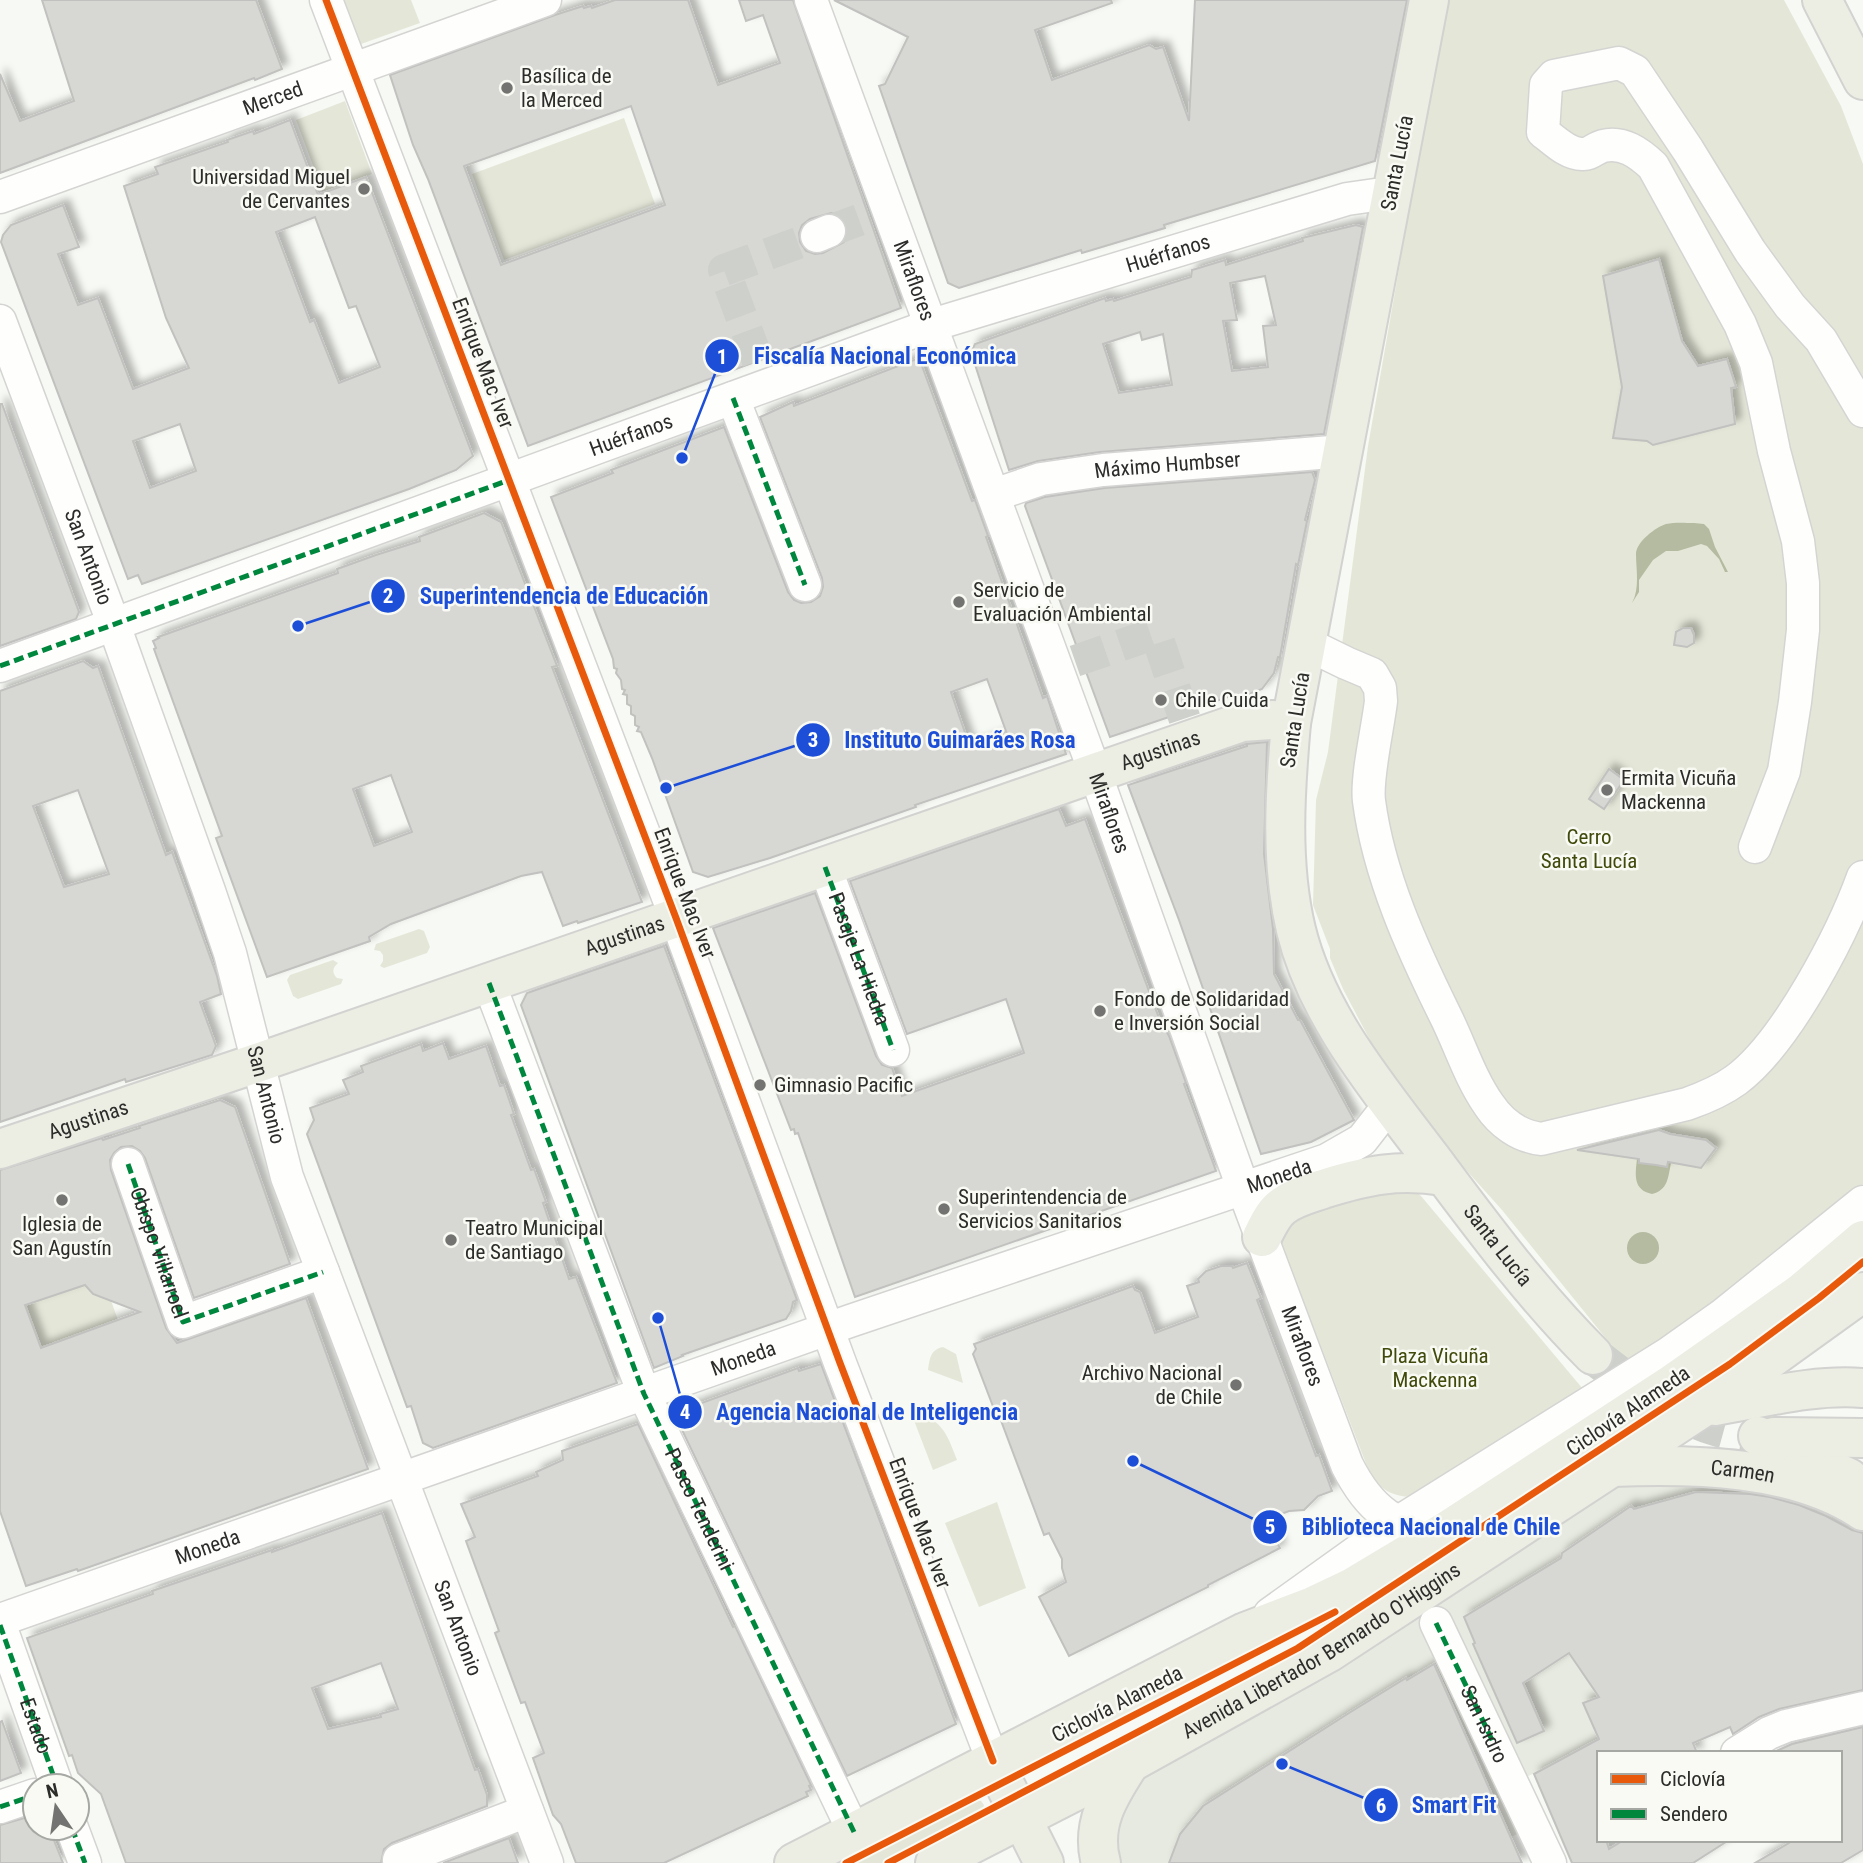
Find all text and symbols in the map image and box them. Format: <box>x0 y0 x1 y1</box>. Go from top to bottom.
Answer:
place label: Basílica de la Merced <box>521 64 612 112</box>
street label: Merced <box>240 77 306 120</box>
marker: Basílica de la Merced <box>499 80 515 96</box>
street label: Santa Lucía <box>1376 113 1418 213</box>
place label: Universidad Miguel de Cervantes <box>192 165 350 213</box>
marker: Universidad Miguel de Cervantes <box>356 181 372 197</box>
street label: Huérfanos <box>1123 229 1213 277</box>
street label: Miraflores <box>889 237 940 324</box>
street label: Enrique Mac Iver <box>447 294 519 432</box>
callout: Fiscalía Nacional Económica <box>704 334 1030 378</box>
text: Fiscalía Nacional Económica <box>754 343 1016 370</box>
text: 1 <box>717 345 727 369</box>
street label: Huérfanos <box>586 409 676 461</box>
street label: Máximo Humbser <box>1093 447 1241 483</box>
street label: San Antonio <box>60 506 117 608</box>
callout: Superintendencia de Educación <box>371 574 722 618</box>
place label: Servicio de Evaluación Ambiental <box>973 578 1151 626</box>
text: Superintendencia de Educación <box>420 583 708 610</box>
text: 2 <box>383 584 393 608</box>
marker: Servicio de Evaluación Ambiental <box>951 594 967 610</box>
street label: Santa Lucía <box>1276 670 1314 770</box>
place label: Chile Cuida <box>1175 688 1269 712</box>
marker: Chile Cuida <box>1153 692 1169 708</box>
callout: Instituto Guimarães Rosa <box>795 718 1090 762</box>
street label: Agustinas <box>1117 725 1204 775</box>
text: Instituto Guimarães Rosa <box>844 727 1076 754</box>
text: 3 <box>808 728 818 752</box>
place label: Ermita Vicuña Mackenna <box>1621 766 1736 814</box>
street label: Miraflores <box>1084 770 1135 856</box>
marker: Ermita Vicuña Mackenna <box>1599 782 1615 798</box>
street label: Enrique Mac Iver <box>649 824 721 962</box>
park label: Cerro Santa Lucía <box>1541 825 1637 873</box>
street label: Pasaje La Hiedra <box>824 889 895 1029</box>
street label: Agustinas <box>581 911 668 961</box>
place label: Fondo de Solidaridad e Inversión Social <box>1114 987 1289 1035</box>
marker: Fondo de Solidaridad e Inversión Social <box>1092 1003 1108 1019</box>
street label: San Antonio <box>242 1043 290 1146</box>
place label: Gimnasio Pacific <box>774 1073 913 1097</box>
marker: Gimnasio Pacific <box>752 1077 768 1093</box>
street label: Agustinas <box>45 1095 131 1144</box>
street label: Moneda <box>1244 1154 1315 1198</box>
street label: Obispo Villarroel <box>125 1184 193 1322</box>
place label: Superintendencia de Servicios Sanitarios <box>958 1185 1127 1233</box>
marker: Iglesia de San Agustín <box>54 1192 70 1208</box>
street label: Santa Lucía <box>1459 1200 1537 1291</box>
marker: Superintendencia de Servicios Sanitarios <box>936 1201 952 1217</box>
place label: Iglesia de San Agustín <box>12 1212 112 1260</box>
place label: Teatro Municipal de Santiago <box>465 1216 603 1264</box>
marker: Teatro Municipal de Santiago <box>443 1232 459 1248</box>
street label: Miraflores <box>1276 1303 1328 1389</box>
street label: Moneda <box>708 1336 779 1381</box>
park label: Plaza Vicuña Mackenna <box>1381 1344 1489 1392</box>
place label: Archivo Nacional de Chile <box>1082 1361 1222 1409</box>
street label: Ciclovía Alameda <box>1562 1361 1694 1461</box>
marker: Archivo Nacional de Chile <box>1228 1377 1244 1393</box>
callout: Agencia Nacional de Inteligencia <box>667 1390 1032 1434</box>
text: Agencia Nacional de Inteligencia <box>716 1399 1018 1426</box>
text: 4 <box>680 1400 690 1424</box>
street label: Paseo Tenderini <box>660 1444 739 1574</box>
street label: Enrique Mac Iver <box>884 1454 956 1592</box>
street label: Carmen <box>1710 1456 1777 1488</box>
callout: Biblioteca Nacional de Chile <box>1253 1505 1574 1549</box>
text: Biblioteca Nacional de Chile <box>1302 1514 1560 1541</box>
text: 5 <box>1265 1515 1275 1539</box>
street label: Moneda <box>172 1525 243 1569</box>
street label: Avenida Libertador Bernardo O'Higgins <box>1178 1558 1465 1744</box>
street label: San Antonio <box>429 1577 487 1679</box>
street label: Ciclovía Alameda <box>1048 1661 1186 1747</box>
street label: San Isidro <box>1455 1682 1513 1767</box>
street label: Estado <box>15 1695 57 1757</box>
legend <box>1597 1751 1842 1842</box>
text: Ciclovía <box>1660 1767 1726 1791</box>
north arrow <box>21 1772 91 1842</box>
text: N <box>44 1778 61 1803</box>
callout: Smart Fit <box>1363 1783 1511 1827</box>
text: Smart Fit <box>1412 1792 1496 1819</box>
text: 6 <box>1376 1794 1386 1818</box>
text: Sendero <box>1660 1802 1728 1826</box>

